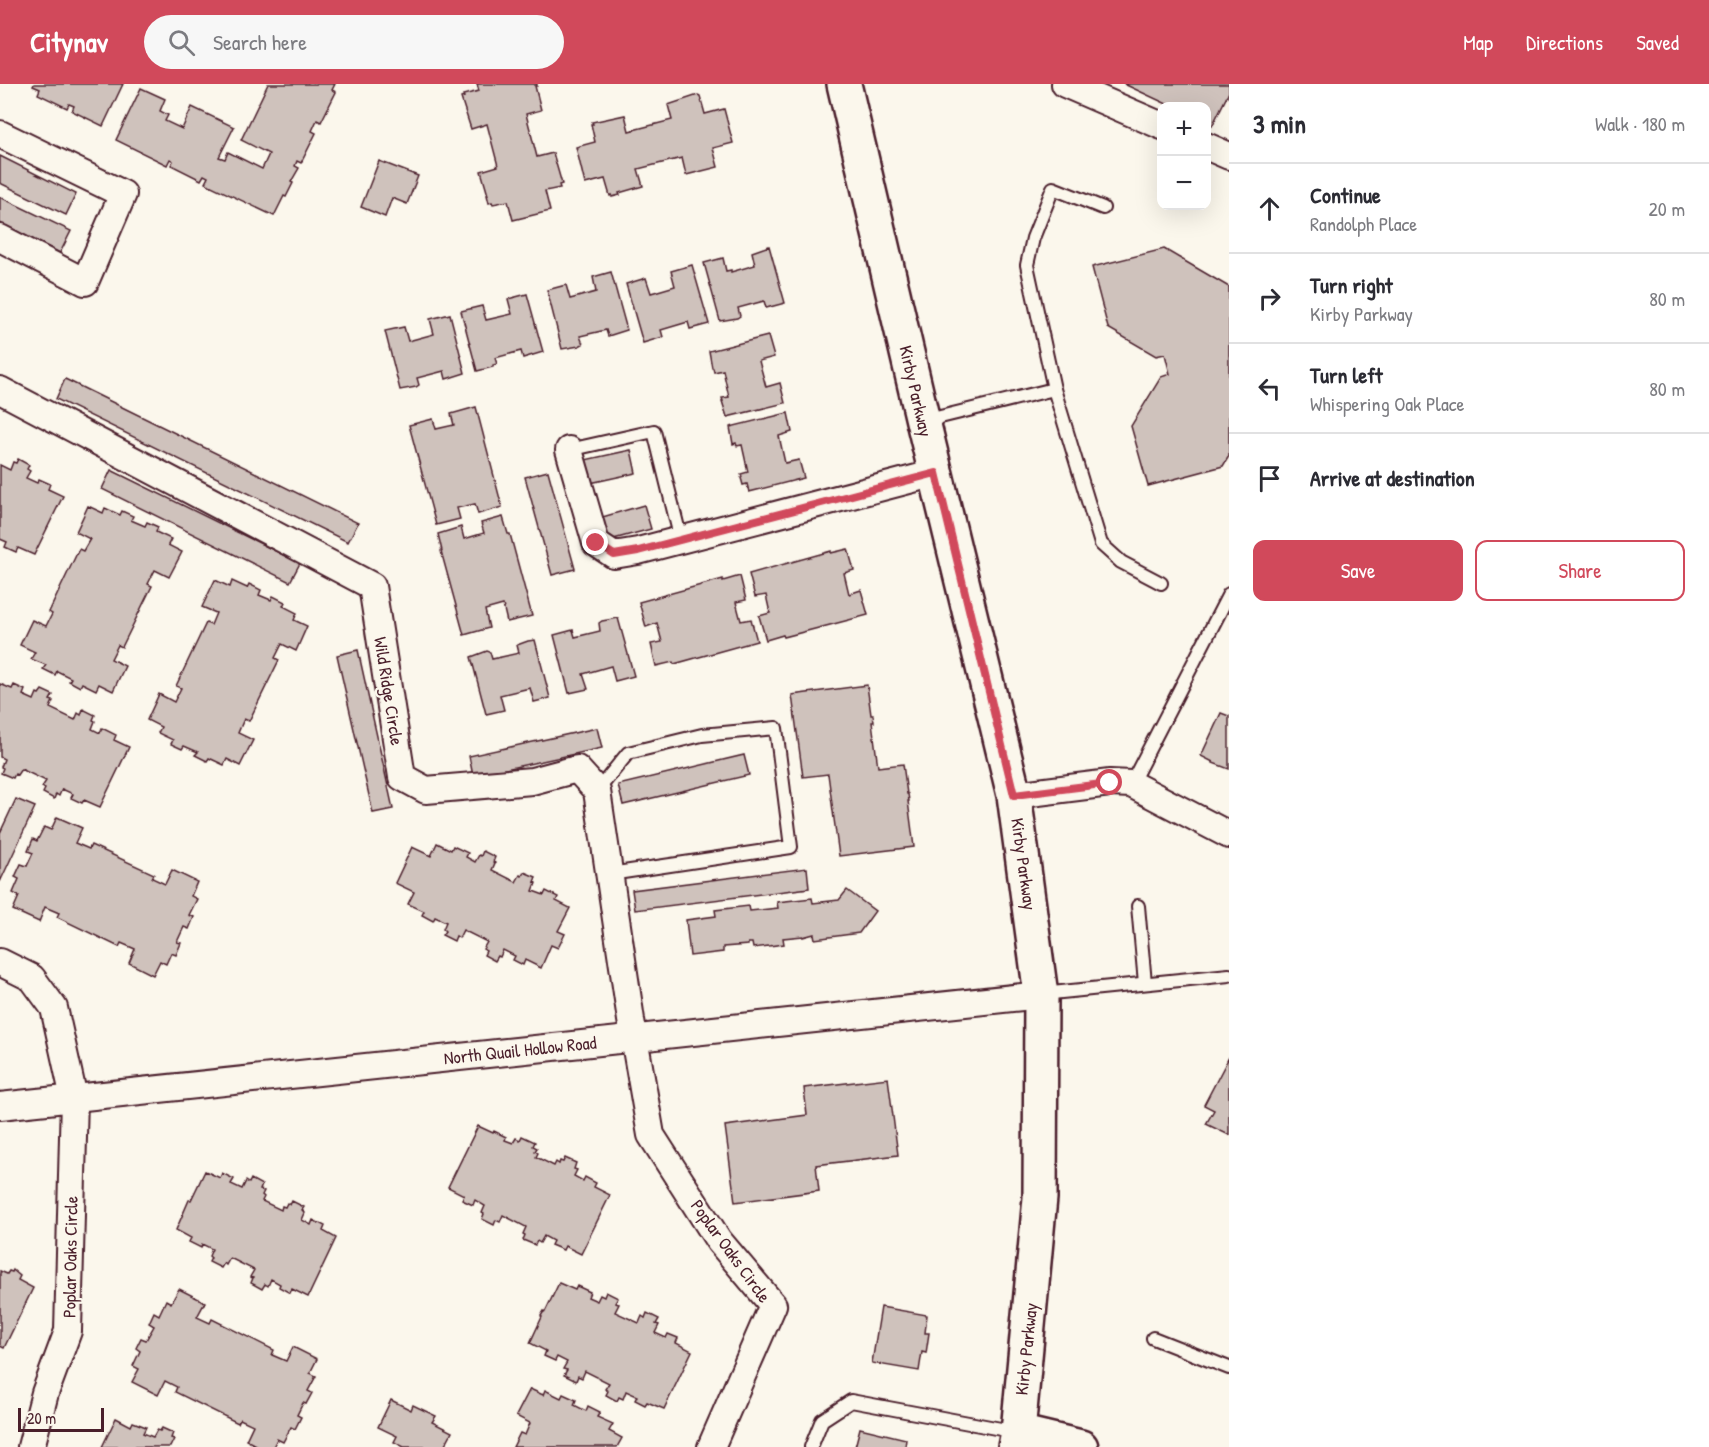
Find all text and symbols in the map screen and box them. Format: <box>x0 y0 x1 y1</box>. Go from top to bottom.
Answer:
search box <box>144 15 564 69</box>
text: Citynav <box>30 23 108 61</box>
icon: search <box>165 26 198 59</box>
text: Search here <box>213 27 307 57</box>
text: Map <box>1463 28 1493 57</box>
text: Directions <box>1526 28 1603 57</box>
text: Saved <box>1636 28 1679 57</box>
map controls <box>1157 102 1211 210</box>
button: + <box>1157 102 1211 156</box>
text: 3 min <box>1253 106 1306 141</box>
text: Walk · 180 m <box>1595 110 1685 137</box>
button: − <box>1157 156 1211 210</box>
text: Continue <box>1310 180 1381 210</box>
icon: ahead <box>1253 192 1286 225</box>
text: 20 m <box>1648 195 1685 222</box>
text: Randolph Place <box>1310 210 1417 237</box>
text: Turn right <box>1310 270 1393 300</box>
icon: right <box>1253 282 1286 315</box>
text: 80 m <box>1649 285 1685 312</box>
text: Kirby Parkway <box>1310 300 1413 327</box>
street label: Kirby Parkway <box>893 343 939 439</box>
text: Turn left <box>1310 360 1383 390</box>
icon: left <box>1253 372 1286 405</box>
text: 80 m <box>1649 375 1685 402</box>
text: Whispering Oak Place <box>1310 390 1465 417</box>
icon: arrive <box>1253 462 1286 495</box>
text: Arrive at destination <box>1310 463 1475 493</box>
route end <box>582 529 608 555</box>
button: Save <box>1253 540 1463 601</box>
button: Share <box>1475 540 1685 601</box>
street label: Wild Ridge Circle <box>368 635 410 747</box>
route start <box>1096 769 1122 795</box>
street label: Kirby Parkway <box>1005 816 1043 912</box>
street label: North Quail Hollow Road <box>442 1030 598 1070</box>
street label: Poplar Oaks Circle <box>685 1194 777 1308</box>
street label: Poplar Oaks Circle <box>56 1196 84 1318</box>
street label: Kirby Parkway <box>1009 1301 1043 1396</box>
scale bar <box>18 1405 104 1432</box>
text: 20 m <box>27 1407 56 1429</box>

